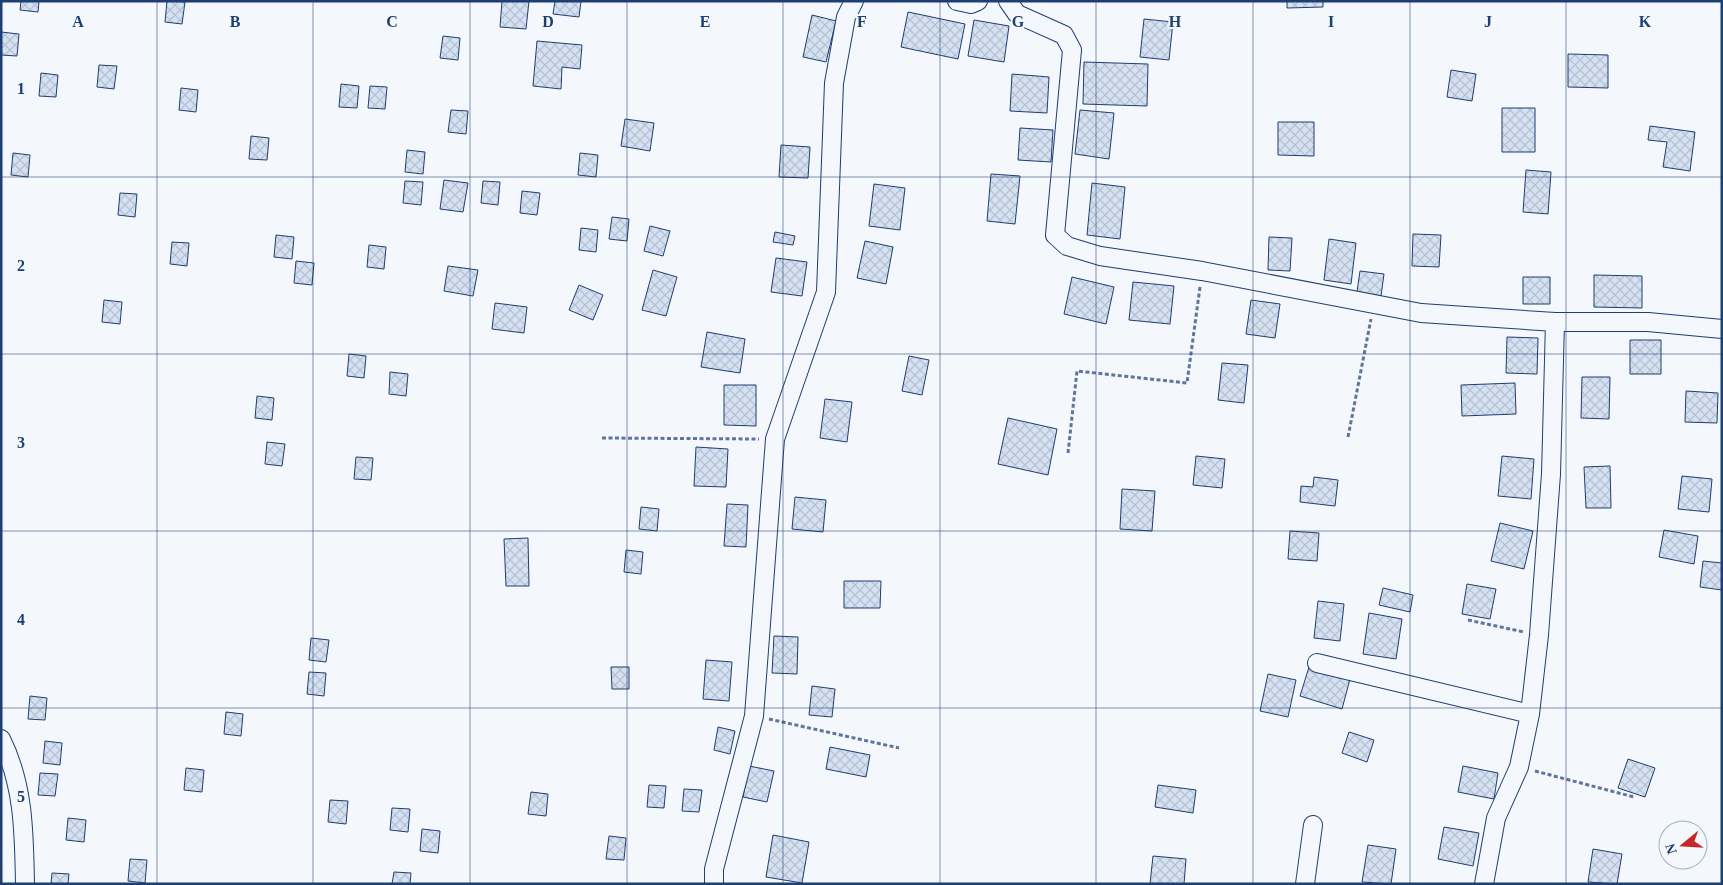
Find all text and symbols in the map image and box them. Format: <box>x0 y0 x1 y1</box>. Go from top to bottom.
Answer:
text: A <box>72 13 84 30</box>
text: B <box>230 13 241 30</box>
text: C <box>386 13 398 30</box>
text: D <box>542 13 554 30</box>
text: E <box>700 13 710 30</box>
text: F <box>857 13 867 30</box>
text: G <box>1012 13 1025 30</box>
text: H <box>1169 13 1182 30</box>
text: I <box>1328 13 1334 30</box>
text: J <box>1484 13 1492 30</box>
text: K <box>1639 13 1652 30</box>
text: 1 <box>17 80 25 97</box>
text: 2 <box>17 257 25 274</box>
text: 3 <box>17 434 25 451</box>
text: 4 <box>17 611 25 628</box>
text: 5 <box>17 788 25 805</box>
north arrow <box>1658 820 1708 870</box>
text: N <box>1662 842 1680 856</box>

